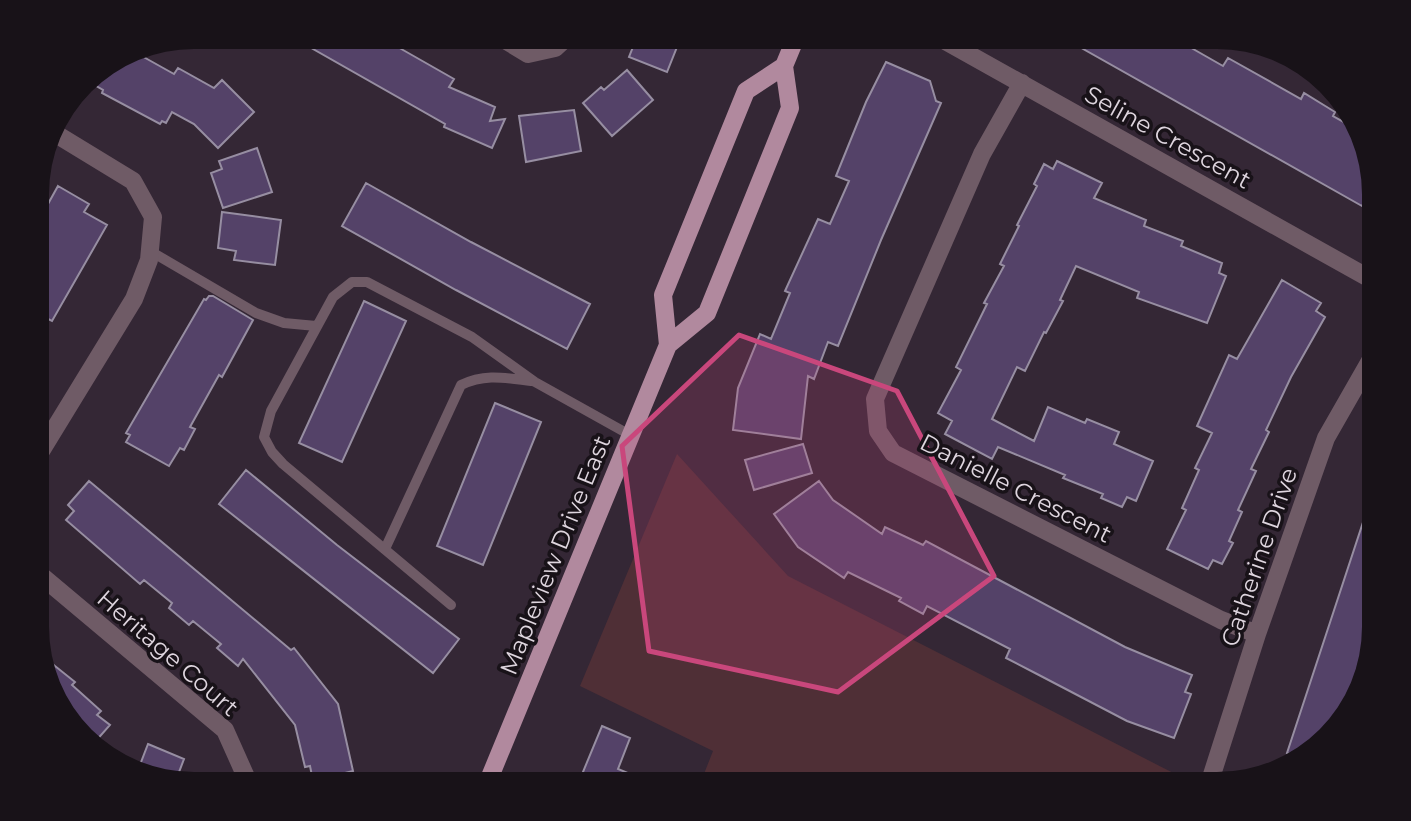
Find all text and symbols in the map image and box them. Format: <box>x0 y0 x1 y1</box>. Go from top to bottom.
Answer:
street label: Seline Crescent <box>1080 79 1256 195</box>
street label: Danielle Crescent <box>915 427 1117 549</box>
street label: Mapleview Drive East <box>494 431 616 679</box>
street label: Catherine Drive <box>1215 464 1303 650</box>
street label: Heritage Court <box>91 584 245 722</box>

